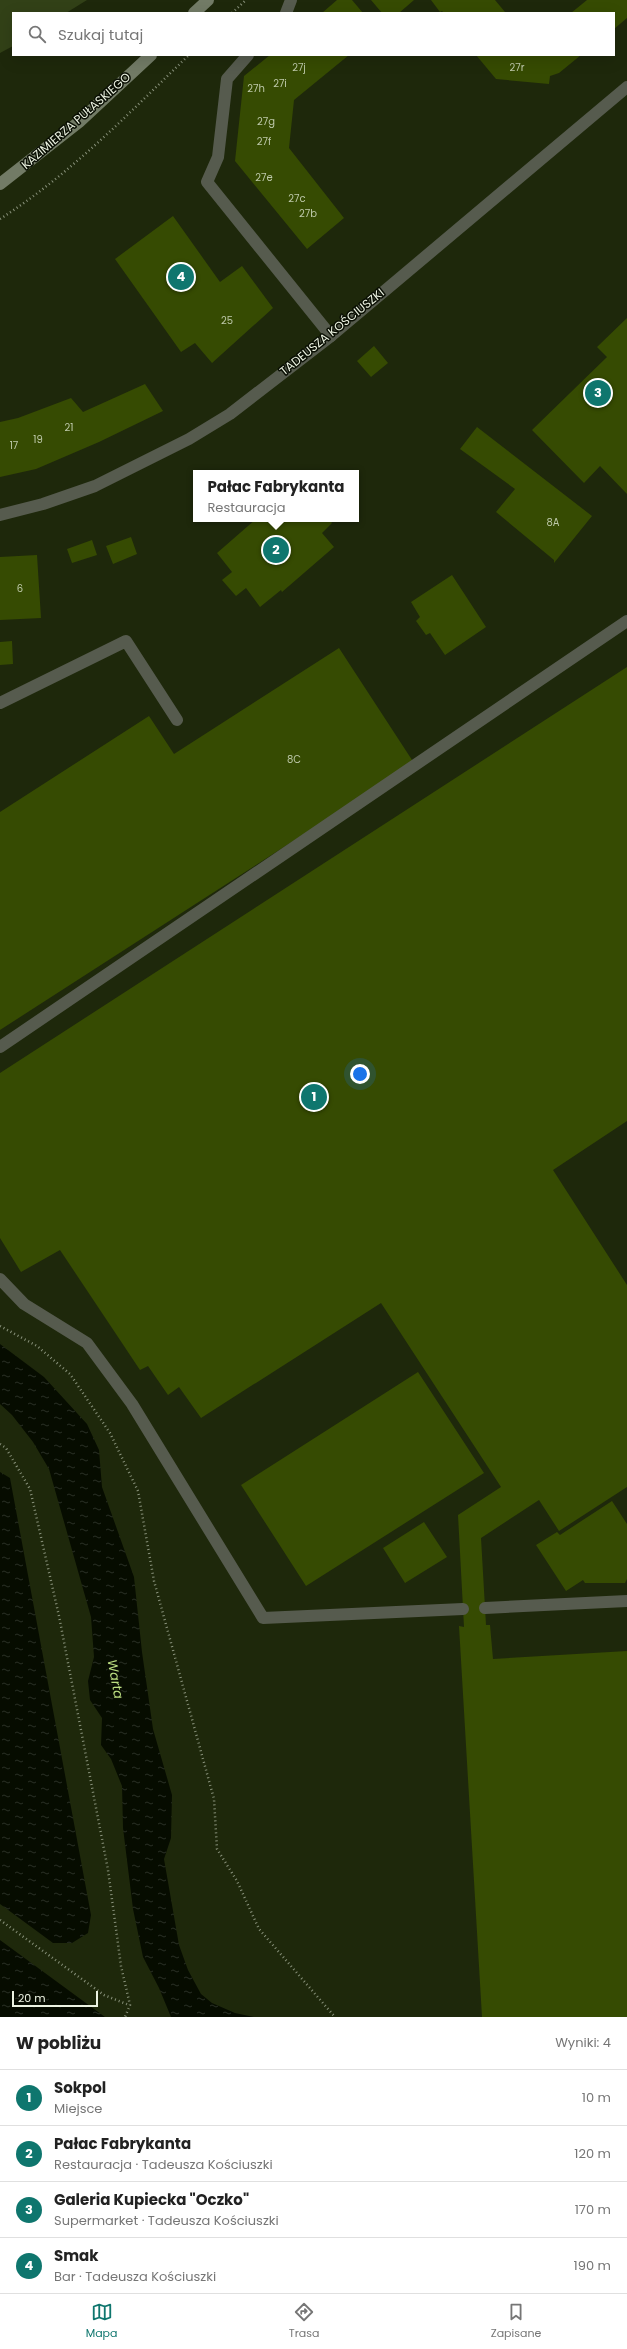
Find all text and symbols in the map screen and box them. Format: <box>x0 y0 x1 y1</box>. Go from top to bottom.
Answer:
search box <box>12 12 615 56</box>
icon: search <box>26 23 48 45</box>
text: Szukaj tutaj <box>58 24 143 45</box>
house number: 27j <box>292 60 306 75</box>
house number: 27r <box>510 60 525 75</box>
street label: KAZIMIERZA PUŁASKIEGO <box>17 68 134 173</box>
house number: 27i <box>273 76 287 91</box>
house number: 27h <box>247 81 265 96</box>
house number: 27g <box>257 114 275 129</box>
house number: 27f <box>257 134 271 149</box>
house number: 27e <box>255 170 273 185</box>
house number: 27c <box>288 191 306 206</box>
house number: 27b <box>299 206 317 221</box>
pin: 4 <box>168 262 194 292</box>
street label: TADEUSZA KOŚCIUSZKI <box>276 284 388 379</box>
house number: 25 <box>221 313 233 328</box>
pin: 3 <box>585 378 611 408</box>
house number: 21 <box>65 420 73 435</box>
house number: 19 <box>33 432 43 447</box>
house number: 17 <box>10 438 19 453</box>
popup <box>193 470 359 522</box>
text: Pałac Fabrykanta <box>207 476 345 497</box>
text: Restauracja <box>207 498 286 517</box>
house number: 8A <box>546 515 560 530</box>
pin: 2 <box>263 535 289 565</box>
house number: 6 <box>17 581 23 596</box>
house number: 8C <box>287 752 301 767</box>
your location <box>350 1064 370 1084</box>
pin: 1 <box>301 1082 327 1112</box>
water label: Warta <box>103 1658 128 1701</box>
scale bar <box>12 1989 98 2008</box>
text: 20 m <box>18 1990 46 2006</box>
text: W pobliżu <box>16 2031 101 2055</box>
text: Wyniki: 4 <box>555 2033 611 2052</box>
text: Sokpol <box>54 2077 106 2098</box>
text: 1 <box>27 2088 31 2107</box>
text: 10 m <box>582 2088 611 2107</box>
text: Miejsce <box>54 2099 102 2118</box>
text: Pałac Fabrykanta <box>54 2133 191 2154</box>
text: 2 <box>25 2144 33 2163</box>
text: 120 m <box>574 2144 611 2163</box>
text: Restauracja · Tadeusza Kościuszki <box>54 2155 273 2174</box>
text: Galeria Kupiecka "Oczko" <box>54 2189 249 2210</box>
text: 3 <box>25 2200 33 2219</box>
text: 170 m <box>575 2200 611 2219</box>
text: Supermarket · Tadeusza Kościuszki <box>54 2211 279 2230</box>
text: Smak <box>54 2245 99 2266</box>
text: 4 <box>25 2256 33 2275</box>
text: 190 m <box>574 2256 611 2275</box>
text: Bar · Tadeusza Kościuszki <box>54 2267 216 2286</box>
tab: Mapa <box>86 2301 117 2342</box>
tab: Trasa <box>289 2301 319 2342</box>
tab: Zapisane <box>491 2301 541 2342</box>

